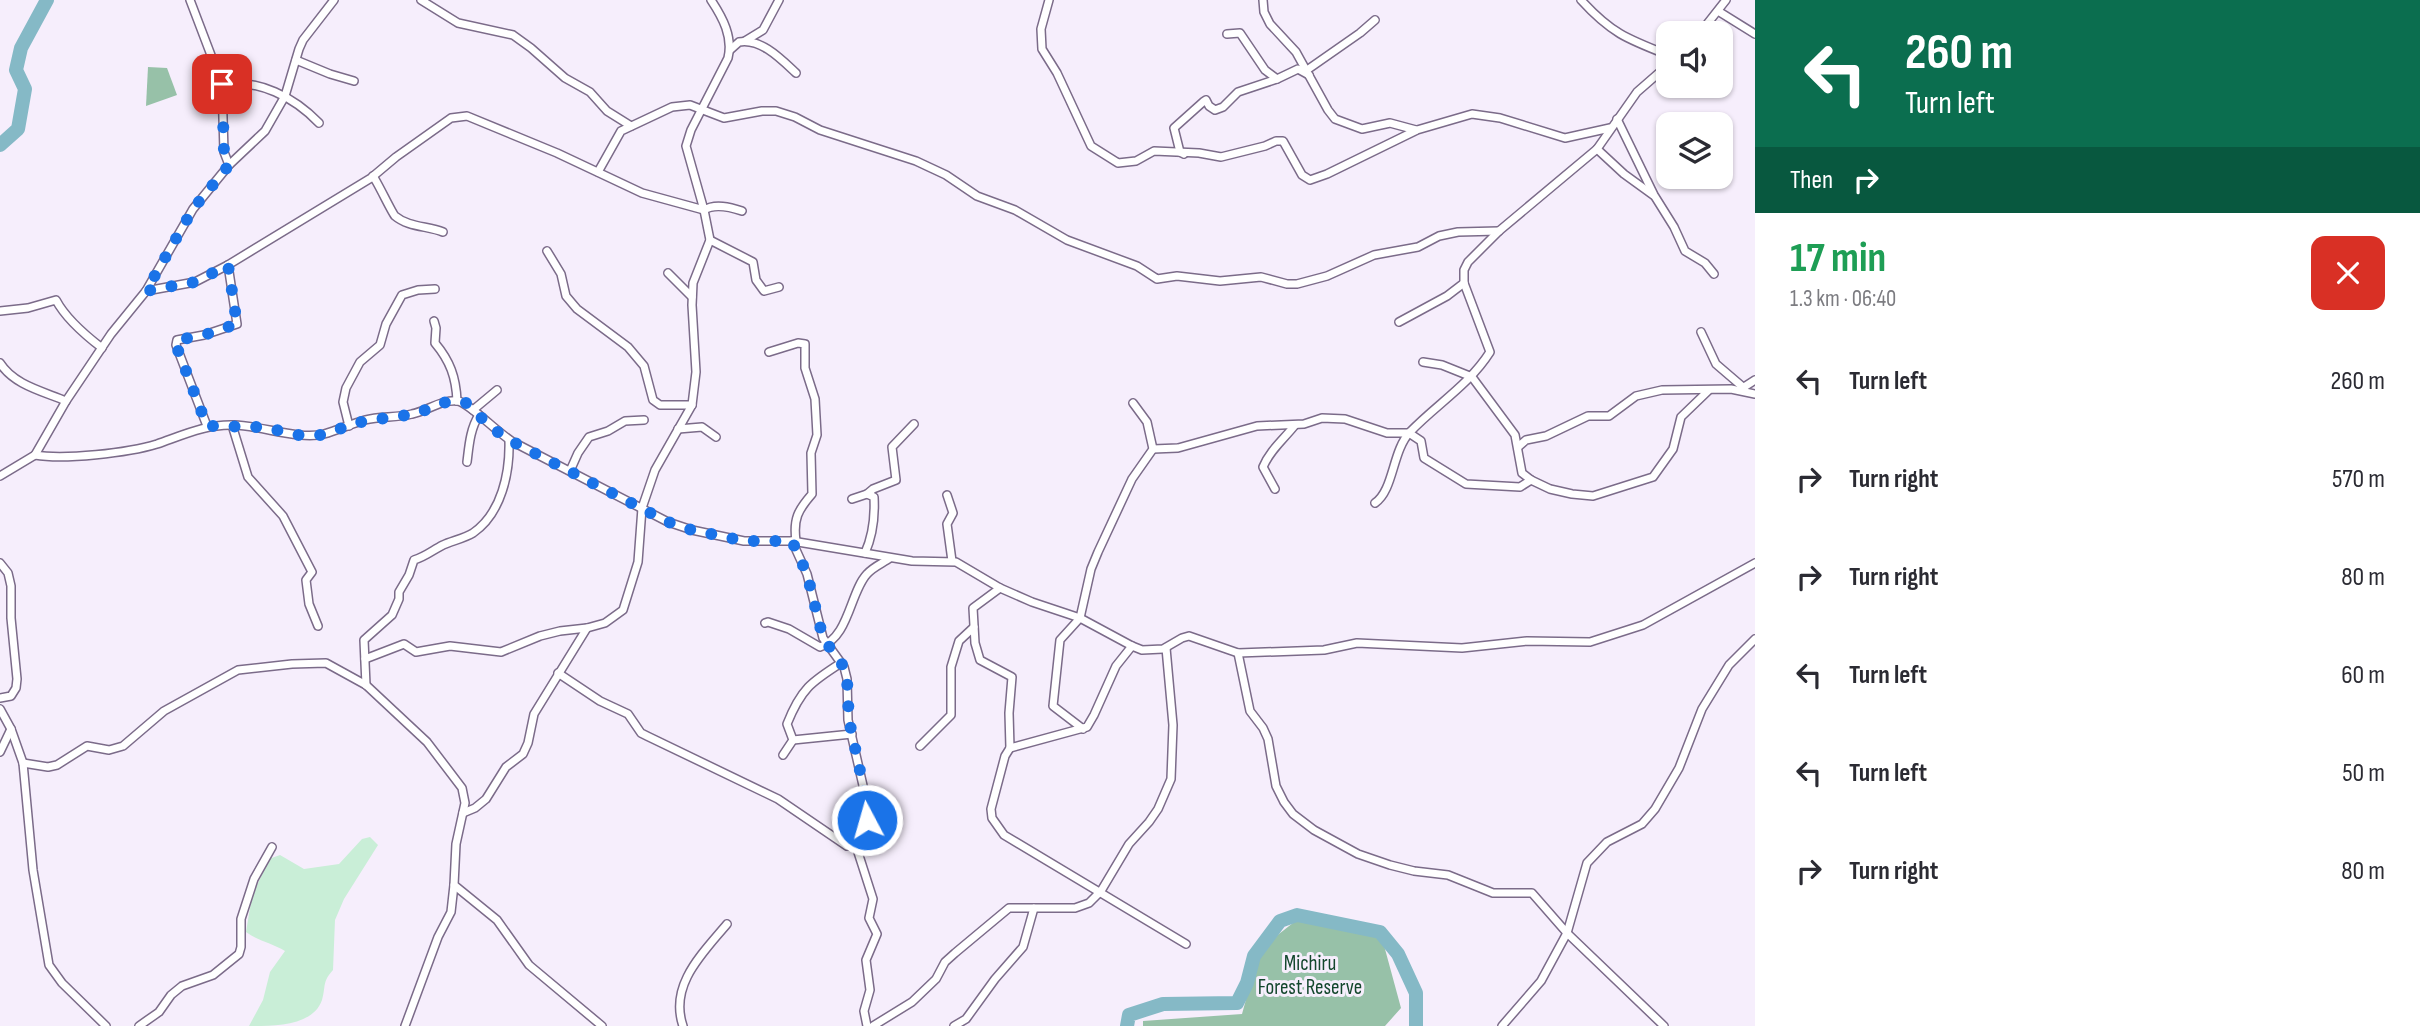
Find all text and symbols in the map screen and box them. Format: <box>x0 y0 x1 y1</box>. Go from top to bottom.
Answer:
map controls <box>1656 21 1733 189</box>
button: sound <box>1656 21 1733 98</box>
text: 260 m <box>1905 24 2013 83</box>
icon: left <box>1790 28 1881 119</box>
pin <box>192 54 252 114</box>
icon: arrive <box>203 65 241 103</box>
text: Turn left <box>1905 84 1995 123</box>
button: layers <box>1656 112 1733 189</box>
icon: right <box>1847 161 1885 199</box>
text: Then <box>1790 165 1833 196</box>
text: 17 min <box>1790 233 1886 284</box>
button: close <box>2311 236 2385 310</box>
text: 1.3 km · 06:40 <box>1790 285 1896 313</box>
icon: left <box>1790 362 1828 400</box>
text: Turn left <box>1849 366 1927 397</box>
text: 260 m <box>2330 366 2385 397</box>
icon: right <box>1790 460 1828 498</box>
text: Turn right <box>1849 464 1938 495</box>
text: 570 m <box>2332 464 2385 495</box>
icon: right <box>1790 558 1828 596</box>
text: Turn right <box>1849 562 1938 593</box>
text: 80 m <box>2341 562 2385 593</box>
icon: left <box>1790 656 1828 694</box>
text: Turn left <box>1849 660 1927 691</box>
text: 60 m <box>2341 660 2385 691</box>
icon: left <box>1790 754 1828 792</box>
text: Turn left <box>1849 758 1927 789</box>
text: 50 m <box>2342 758 2385 789</box>
position arrow <box>830 783 904 857</box>
icon: right <box>1790 852 1828 890</box>
text: Turn right <box>1849 856 1938 887</box>
text: 80 m <box>2341 856 2385 887</box>
park label: Michiru Forest Reserve <box>1258 951 1362 1000</box>

